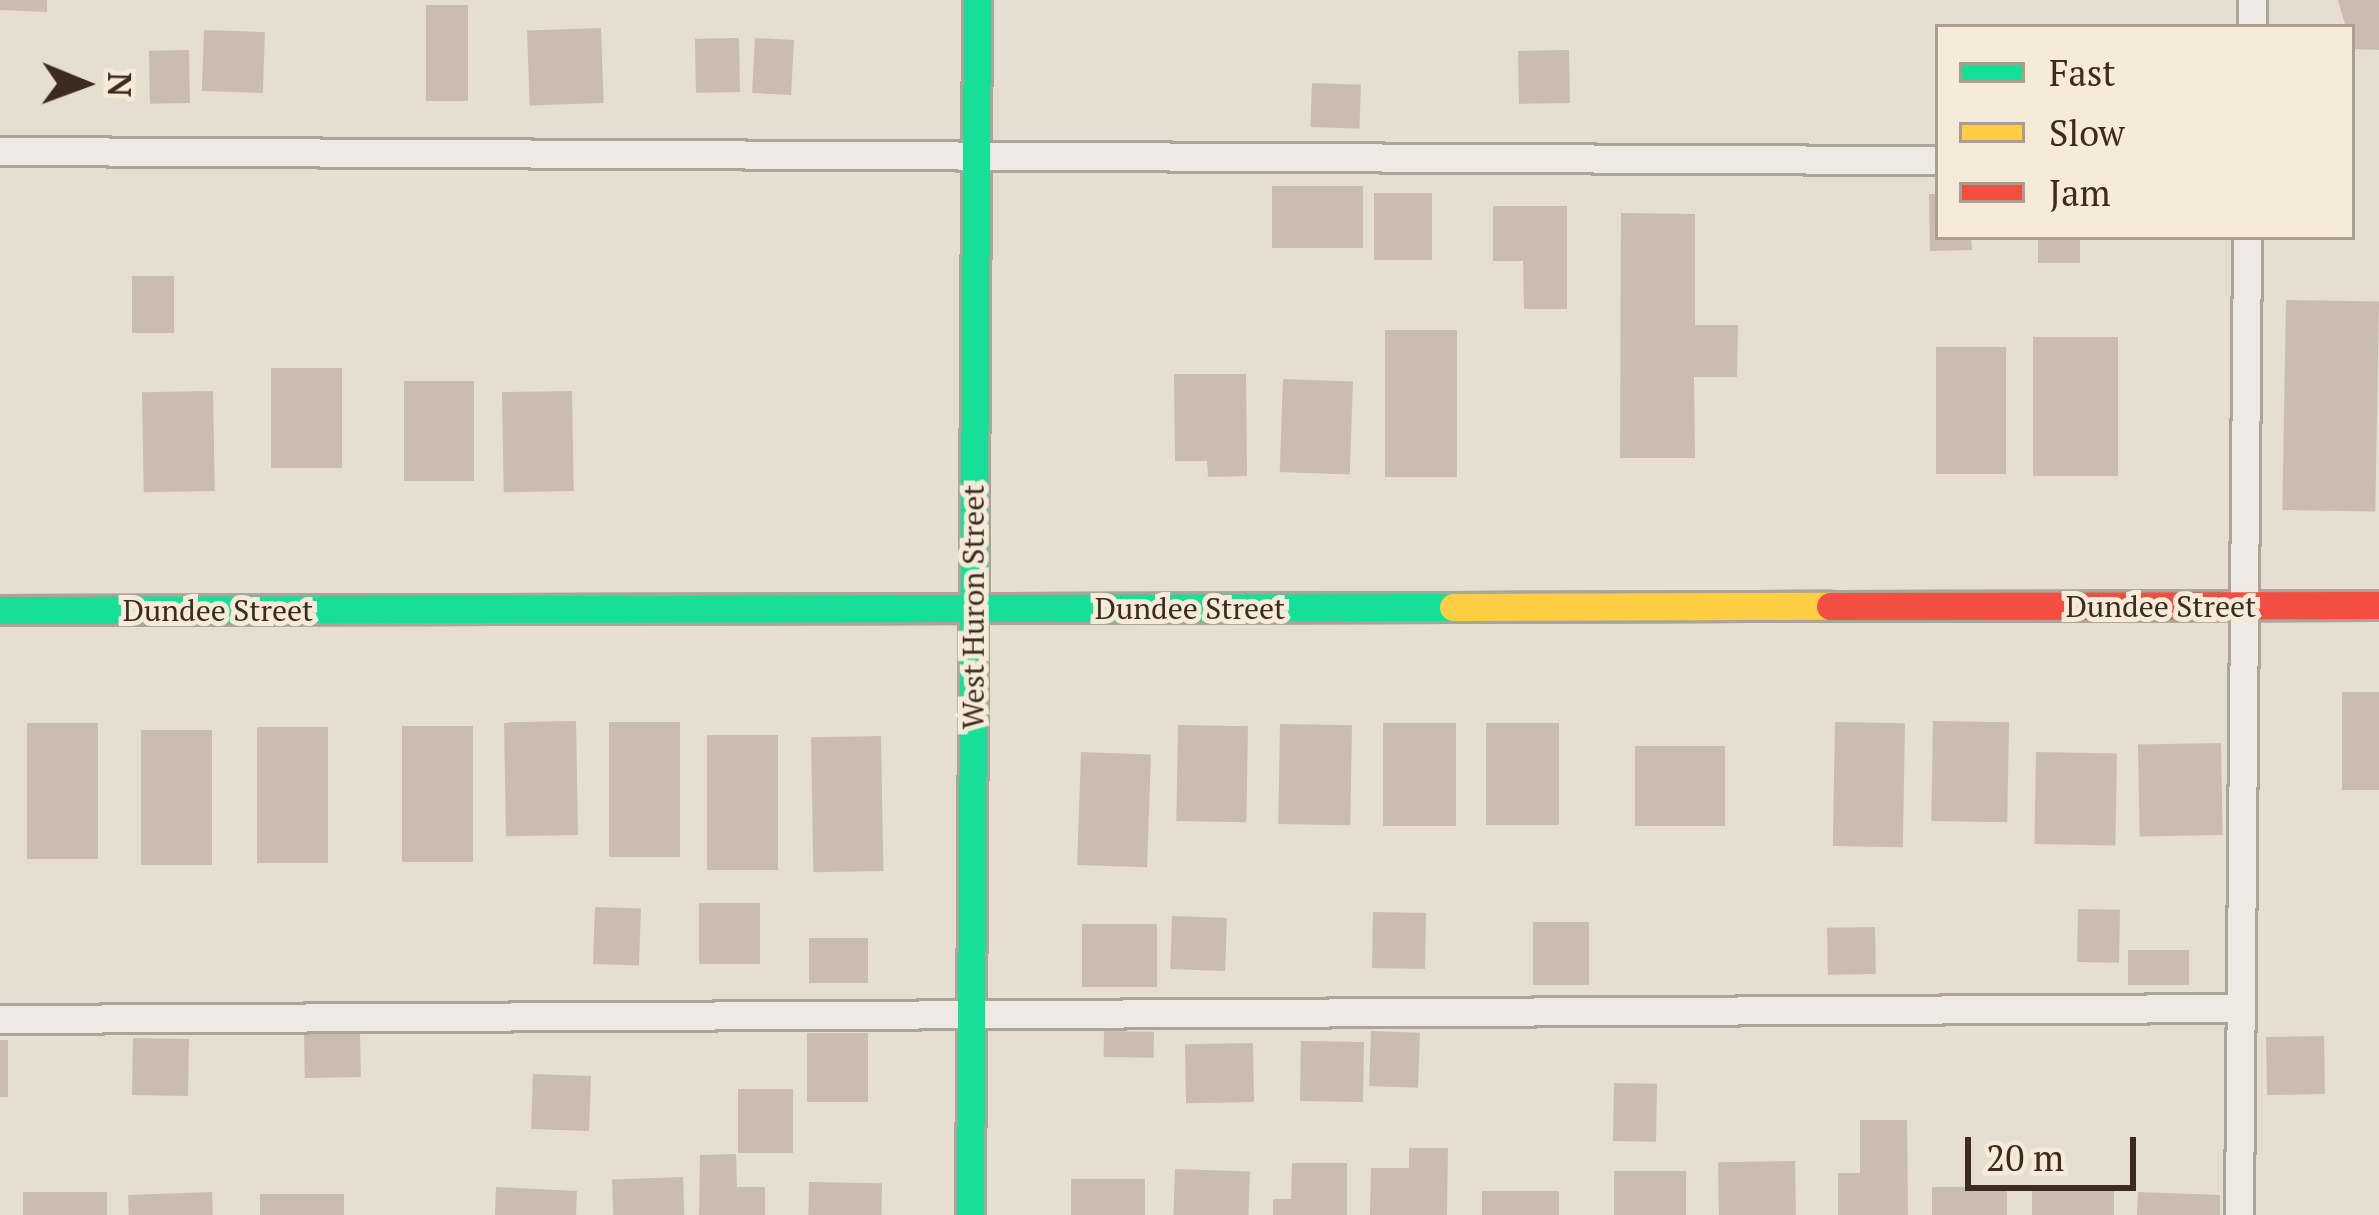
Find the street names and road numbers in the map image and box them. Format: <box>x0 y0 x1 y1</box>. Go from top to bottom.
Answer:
street label: West Huron Street <box>955 485 991 729</box>
street label: Dundee Street <box>2066 588 2256 624</box>
street label: Dundee Street <box>1095 590 1285 626</box>
street label: Dundee Street <box>123 592 313 628</box>

